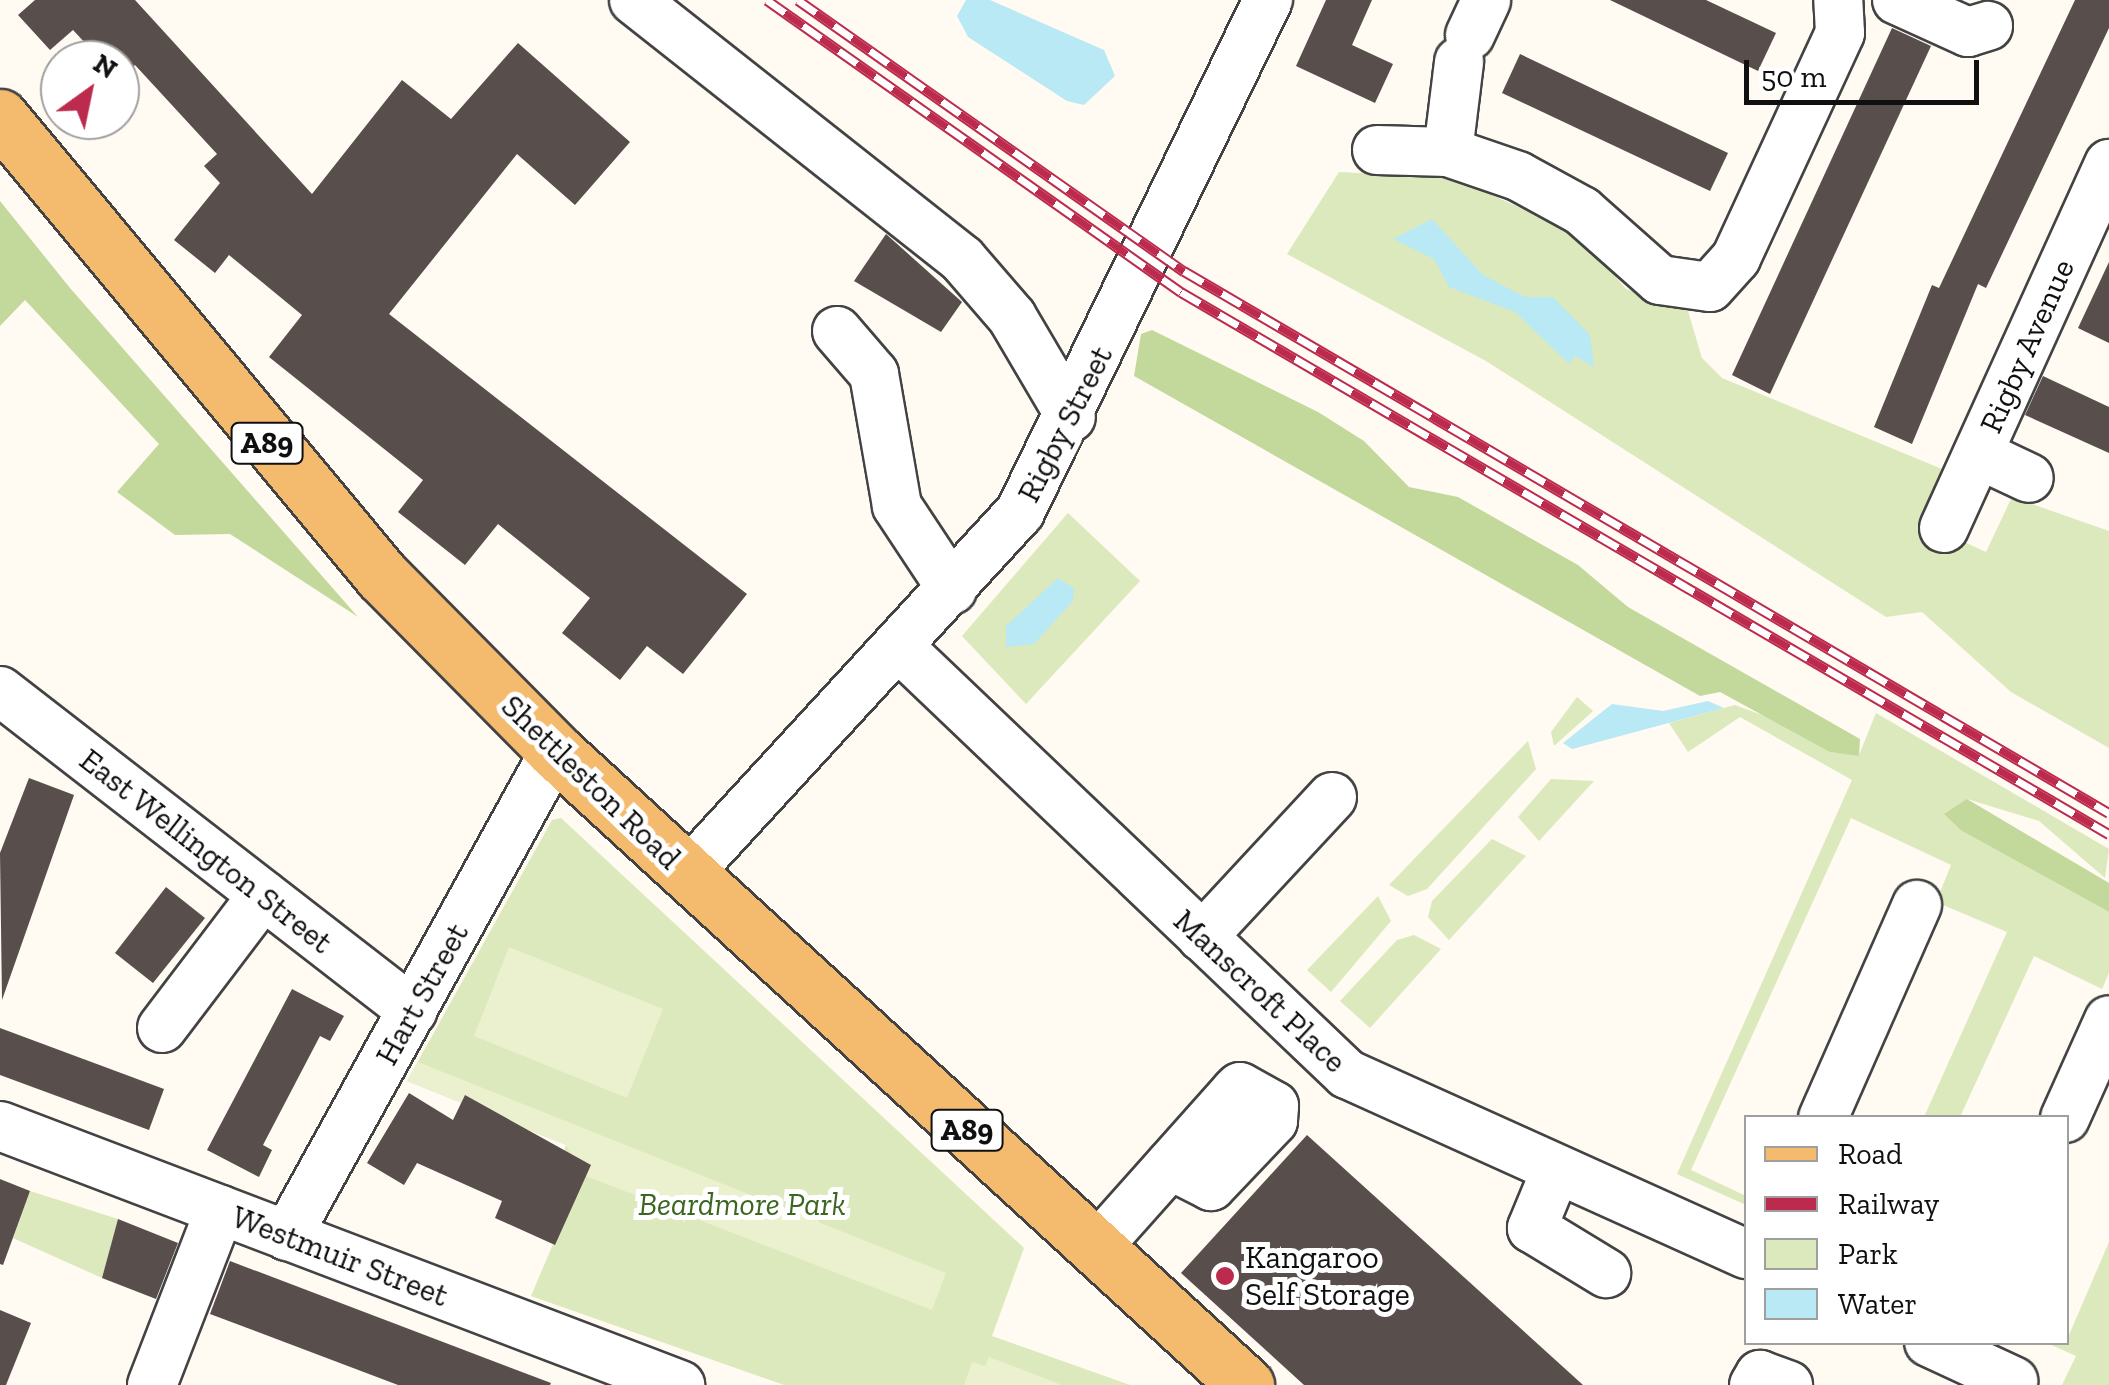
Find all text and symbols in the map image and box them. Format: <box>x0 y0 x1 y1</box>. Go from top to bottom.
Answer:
north arrow <box>40 40 140 140</box>
scale bar <box>1749 40 1984 102</box>
text: N <box>88 46 123 86</box>
text: 50 m <box>1761 59 1826 95</box>
street label: Rigby Avenue <box>1971 252 2083 440</box>
street label: Rigby Street <box>1009 339 1121 509</box>
road number: A89 <box>230 418 304 468</box>
street label: Shettleston Road <box>493 687 689 877</box>
street label: East Wellington Street <box>72 740 340 962</box>
street label: Manscroft Place <box>1166 901 1354 1081</box>
street label: Hart Street <box>367 916 477 1072</box>
road number: A89 <box>930 1105 1004 1155</box>
legend <box>1744 1115 2069 1345</box>
text: Road <box>1838 1136 1903 1172</box>
park label: Beardmore Park <box>638 1185 846 1223</box>
text: Railway <box>1838 1186 1939 1222</box>
street label: Westmuir Street <box>226 1197 454 1315</box>
text: Park <box>1838 1236 1898 1272</box>
place label: Kangaroo Self Storage <box>1245 1239 1410 1314</box>
marker: Kangaroo Self Storage <box>1214 1265 1236 1287</box>
text: Water <box>1838 1286 1917 1322</box>

